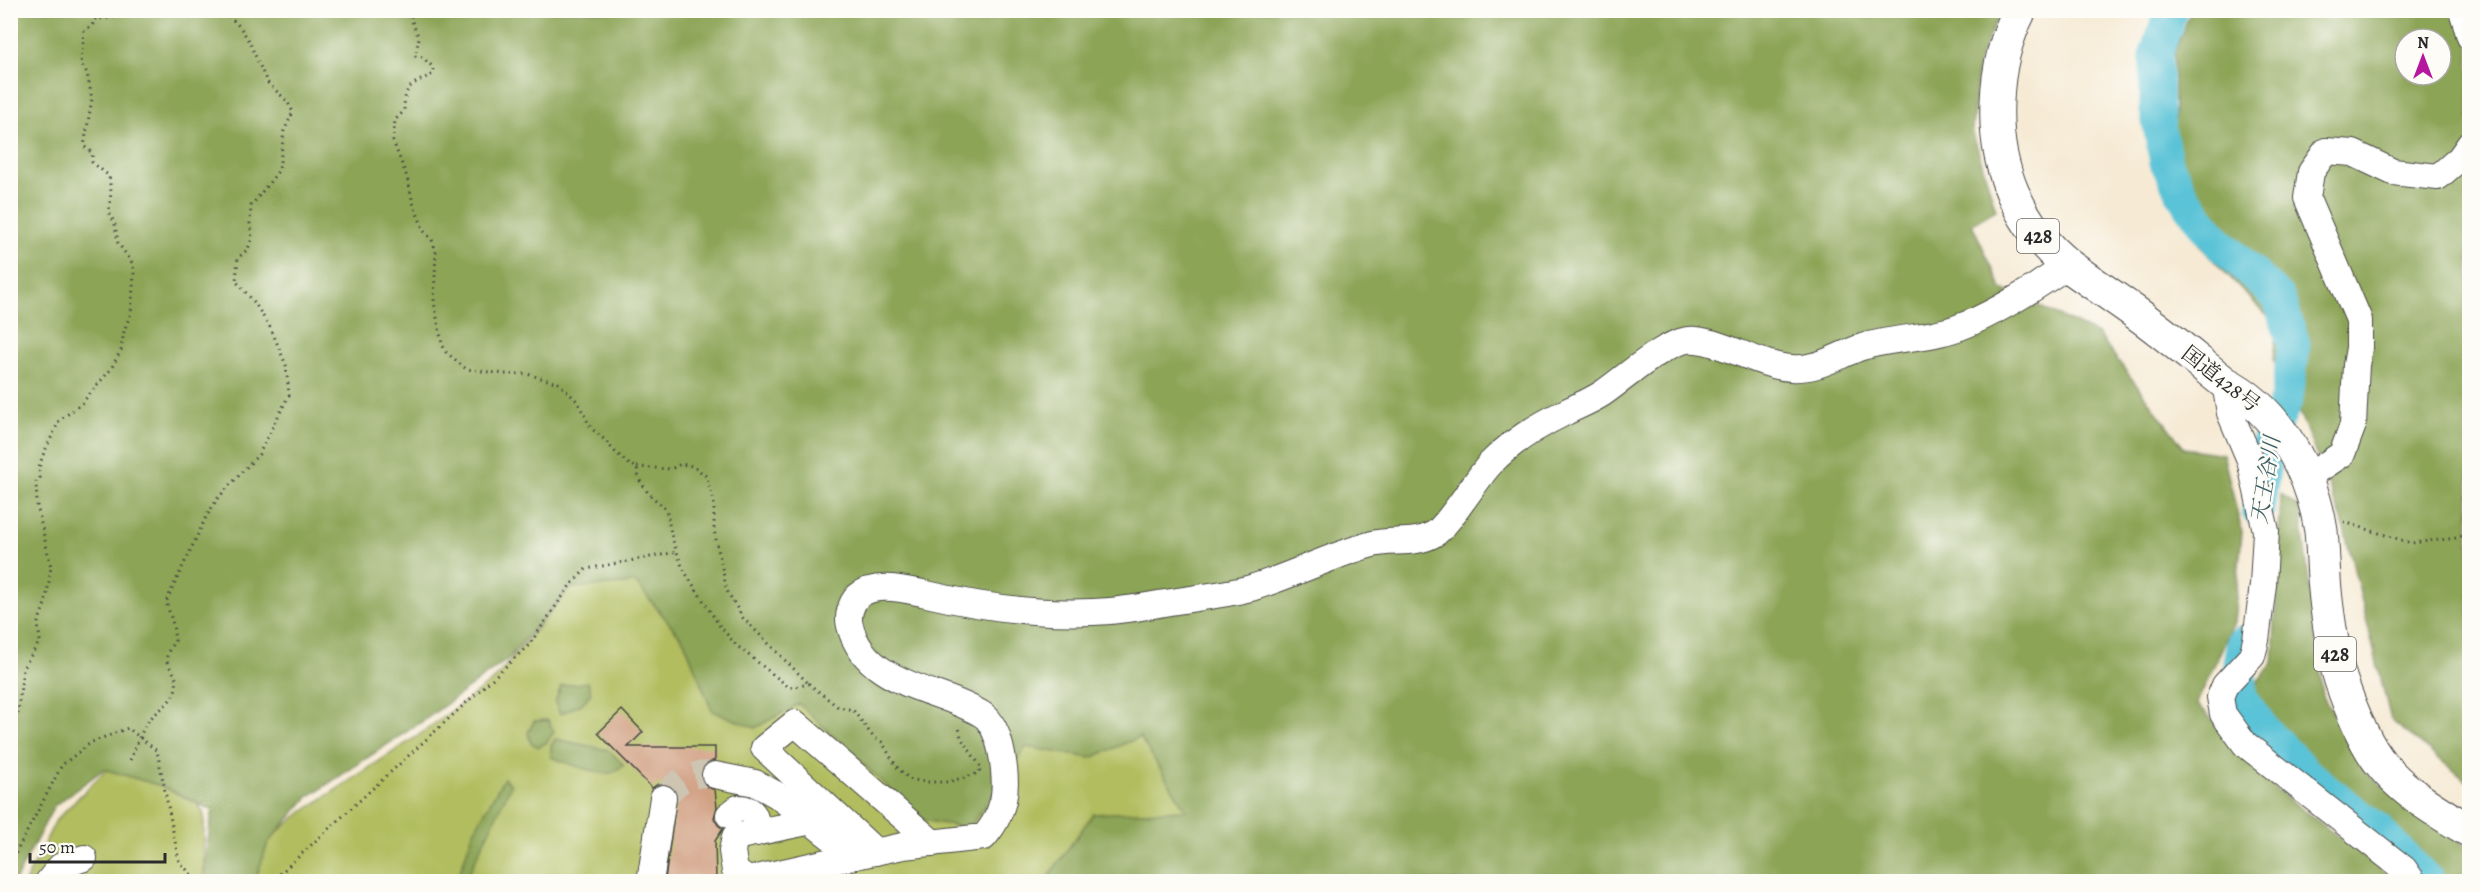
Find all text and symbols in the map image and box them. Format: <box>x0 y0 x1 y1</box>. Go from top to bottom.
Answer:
north arrow <box>2393 27 2453 87</box>
text: N <box>2417 32 2429 54</box>
road number: 428 <box>2017 219 2059 253</box>
street label: 国道428号 <box>2176 339 2266 419</box>
water label: 天王谷川 <box>2244 432 2288 526</box>
road number: 428 <box>2314 637 2356 671</box>
scale bar <box>30 826 165 864</box>
text: 50 m <box>39 835 75 859</box>

